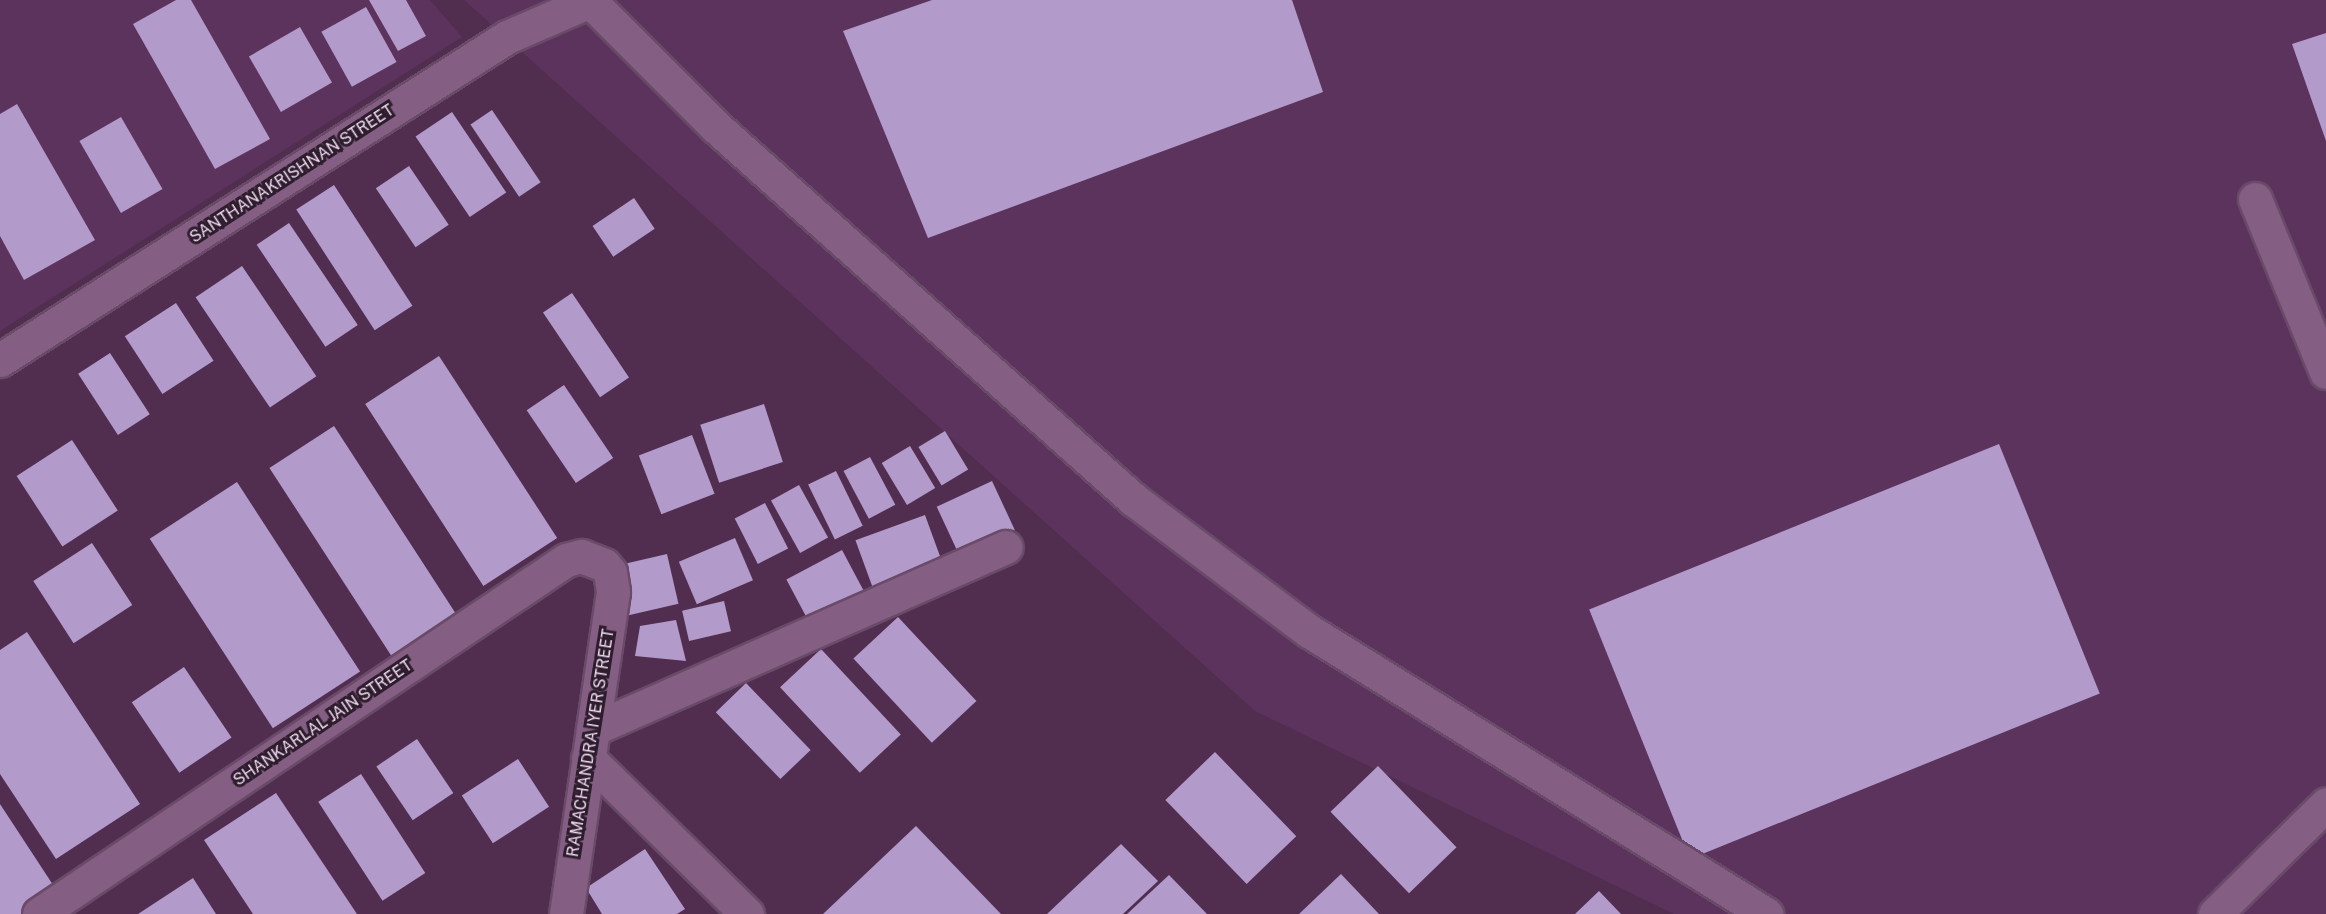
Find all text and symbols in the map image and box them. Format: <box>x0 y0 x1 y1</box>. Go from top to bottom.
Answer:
street label: SANTHANAKRISHNAN STREET <box>186 101 398 247</box>
street label: RAMACHANDRA IYER STREET <box>563 628 619 858</box>
street label: SHANKARLAL JAIN STREET <box>230 656 416 790</box>

